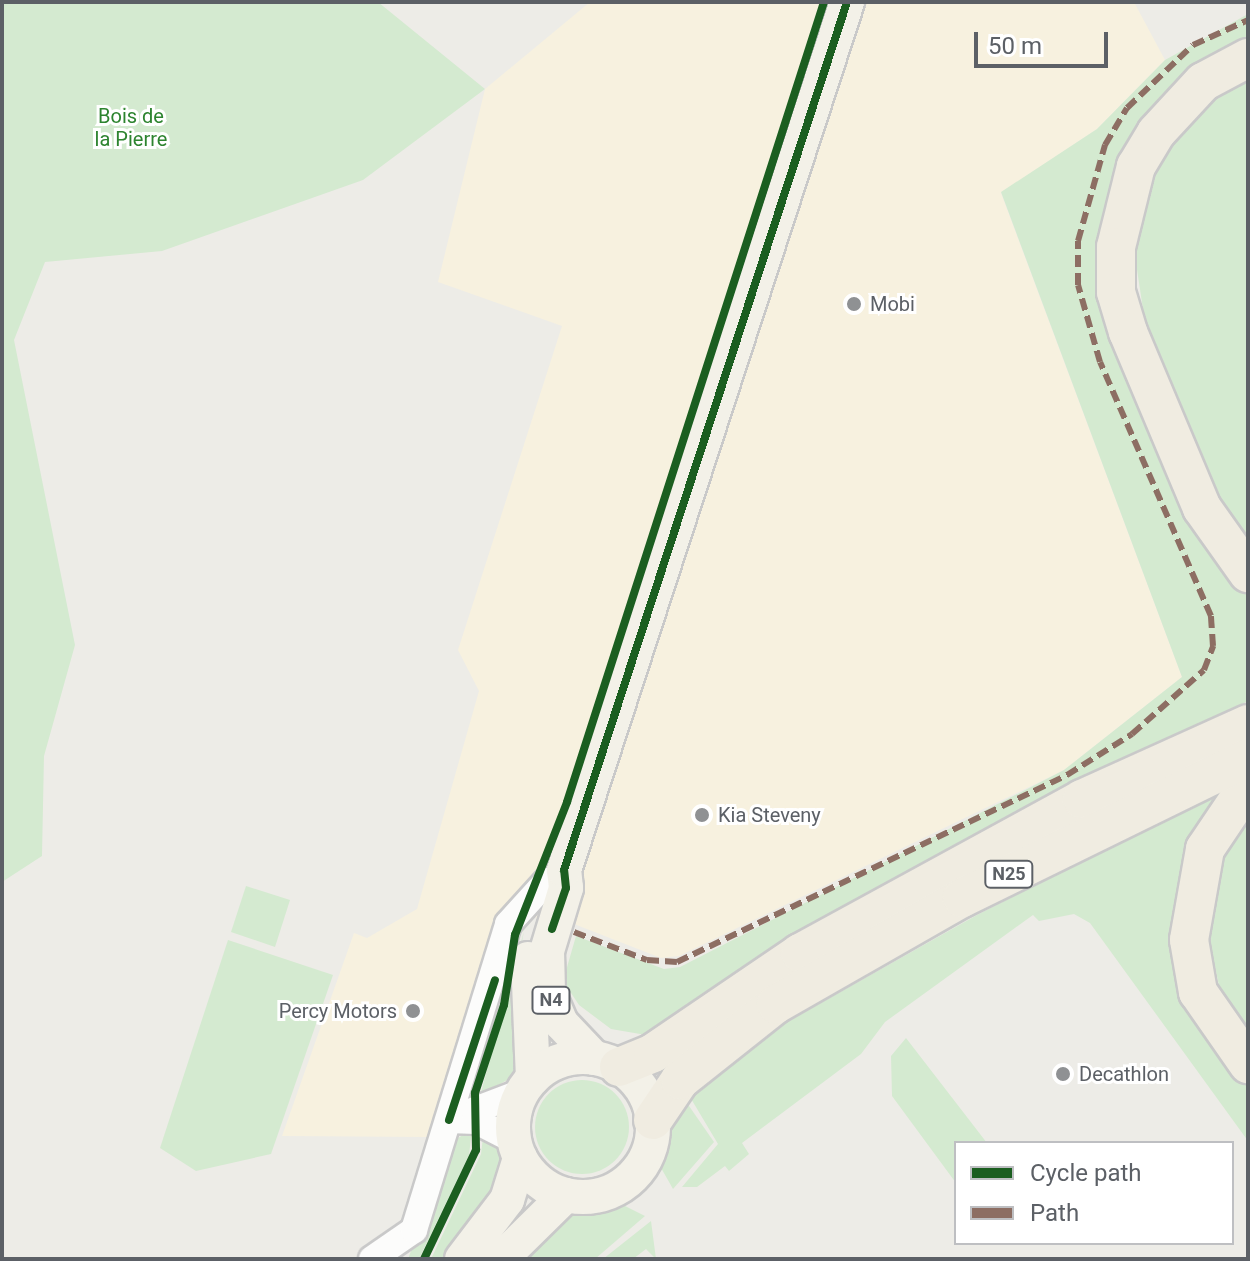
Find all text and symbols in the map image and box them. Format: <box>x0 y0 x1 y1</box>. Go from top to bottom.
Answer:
scale bar <box>978 16 1112 66</box>
text: 50 m <box>988 32 1042 60</box>
park label: Bois de la Pierre <box>95 104 167 151</box>
place label: Mobi <box>870 292 915 316</box>
marker: Mobi <box>845 295 863 313</box>
place label: Kia Steveny <box>718 803 821 827</box>
marker: Kia Steveny <box>693 806 711 824</box>
road number: N25 <box>983 860 1035 888</box>
road number: N4 <box>531 986 571 1014</box>
place label: Percy Motors <box>279 999 397 1023</box>
marker: Percy Motors <box>404 1002 422 1020</box>
place label: Decathlon <box>1079 1062 1169 1086</box>
marker: Decathlon <box>1054 1065 1072 1083</box>
legend <box>954 1141 1234 1245</box>
text: Cycle path <box>1030 1159 1142 1187</box>
text: Path <box>1030 1199 1079 1227</box>

